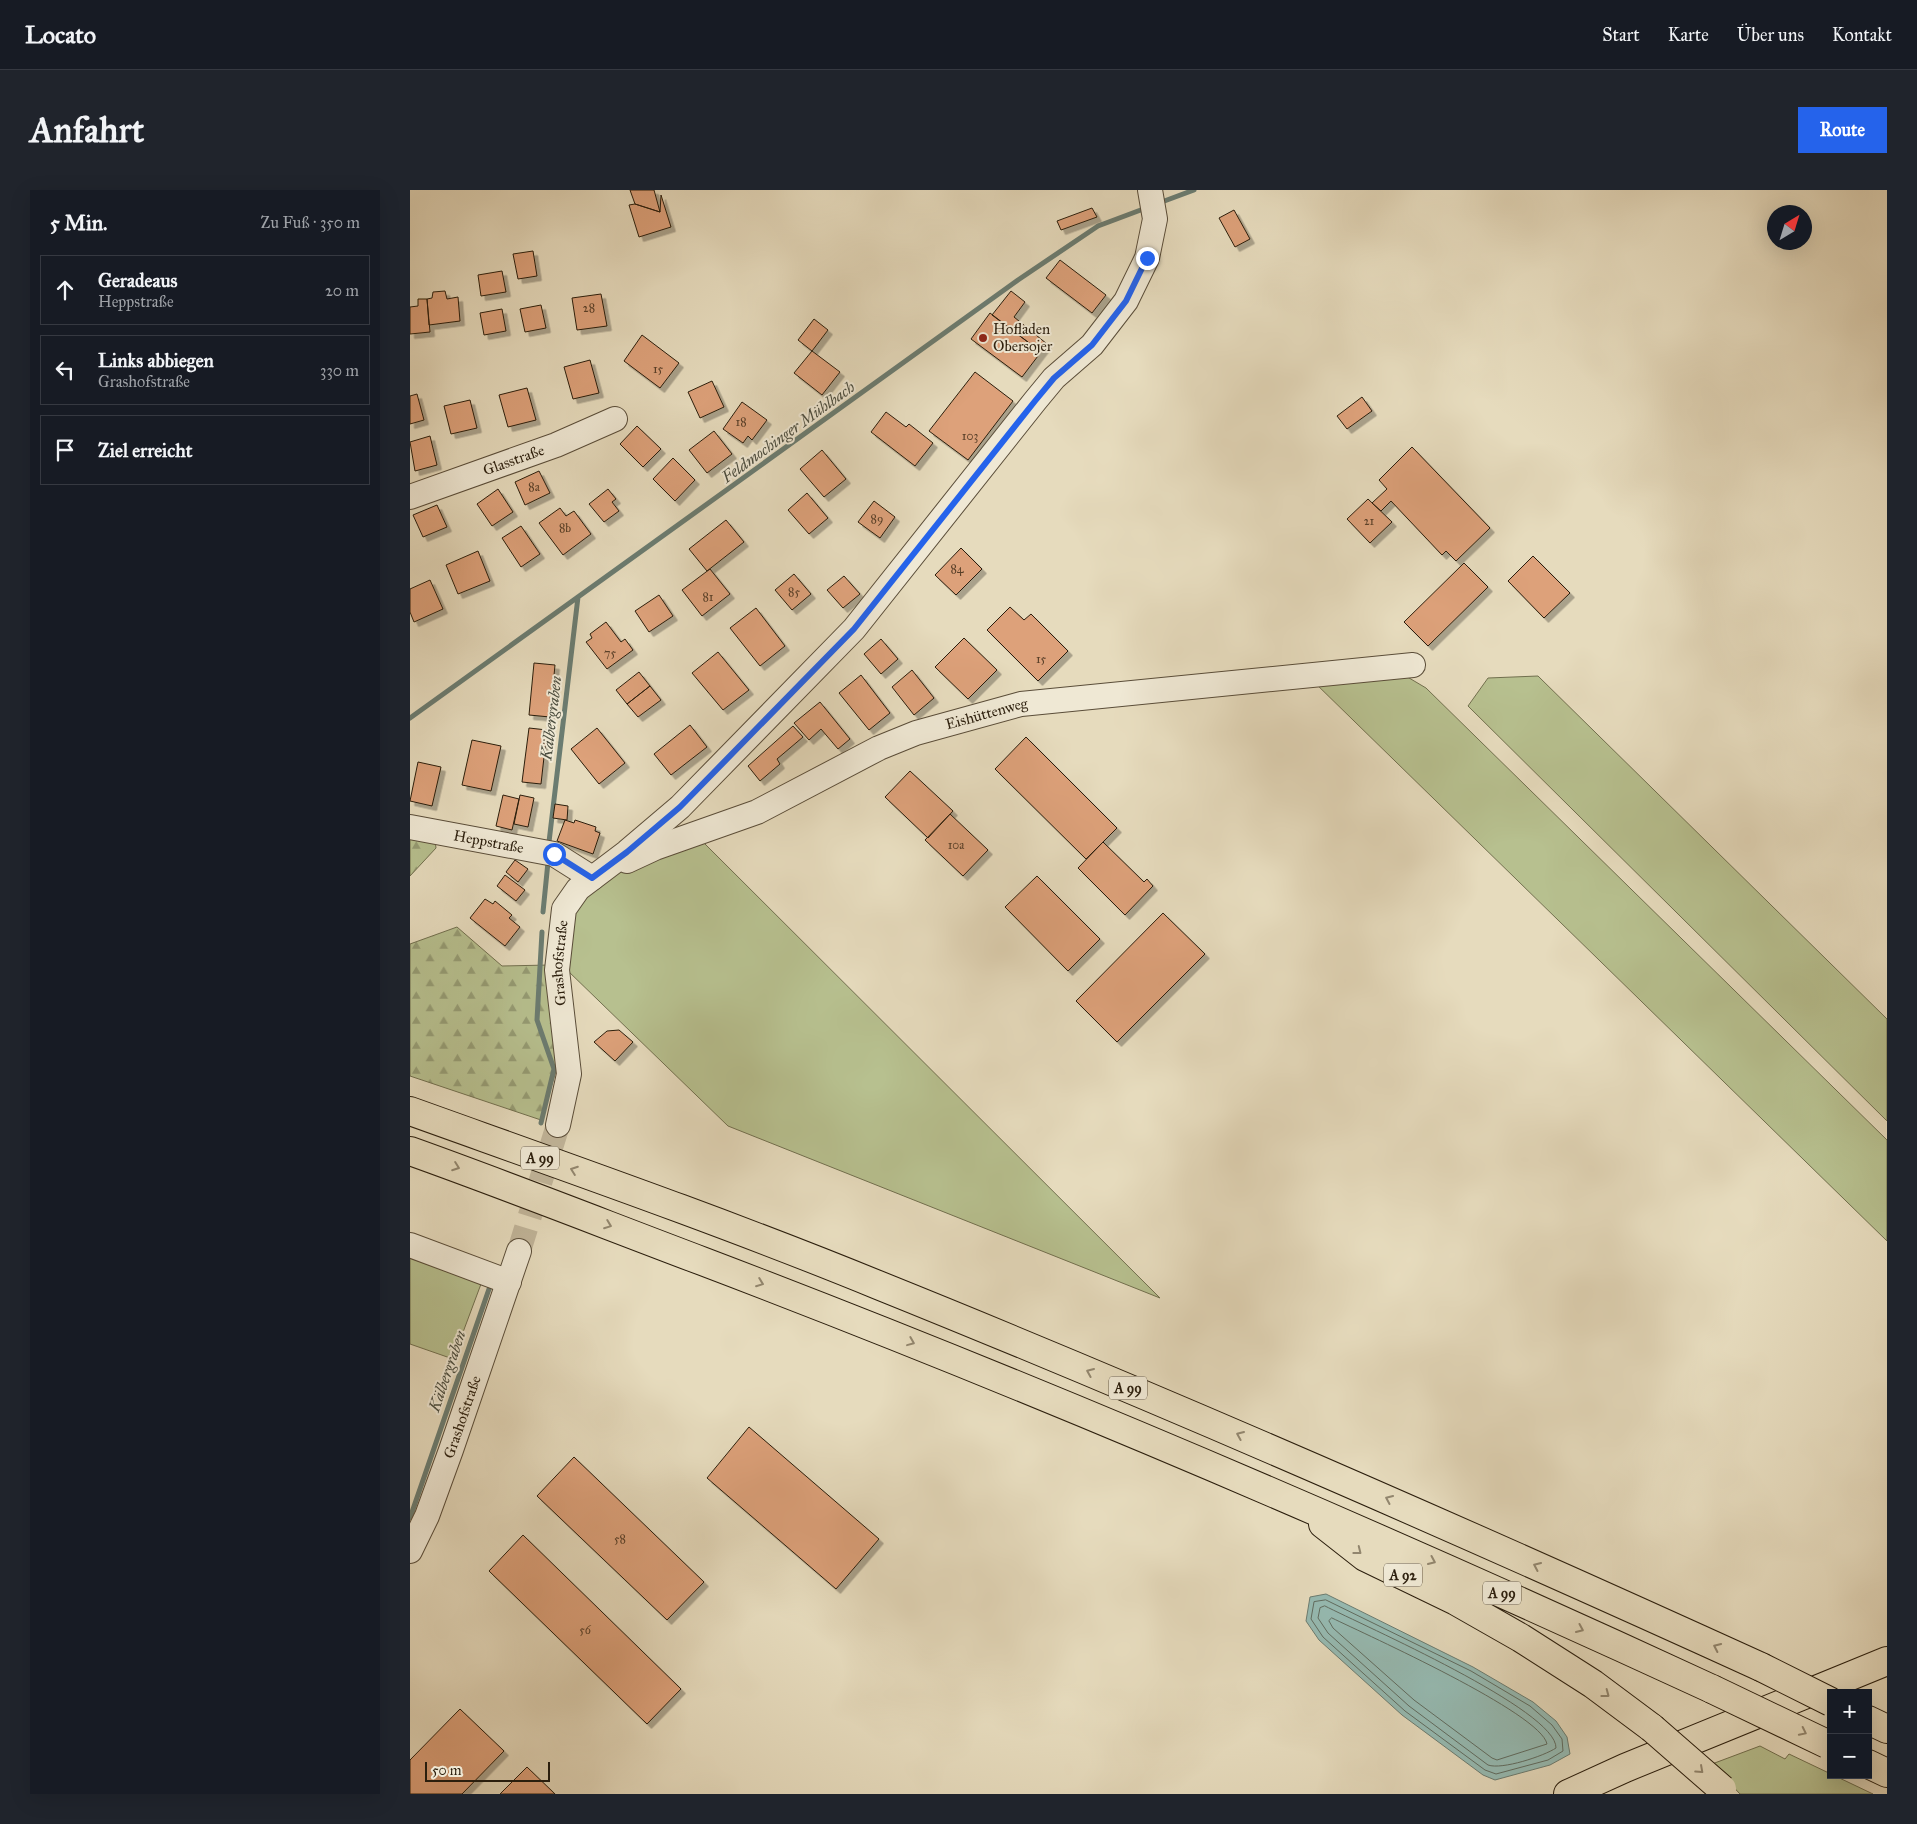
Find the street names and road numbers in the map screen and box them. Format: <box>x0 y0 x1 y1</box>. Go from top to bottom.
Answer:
street label: Glasstraße <box>481 441 547 479</box>
street label: Eishüttenweg <box>944 694 1029 733</box>
street label: Heppstraße <box>452 826 525 857</box>
street label: Grashofstraße <box>548 919 572 1007</box>
road number: A 99 <box>521 1146 559 1170</box>
street label: Grashofstraße <box>440 1373 485 1461</box>
road number: A 99 <box>1109 1376 1147 1400</box>
road number: A 92 <box>1384 1564 1422 1586</box>
road number: A 99 <box>1483 1582 1521 1605</box>

